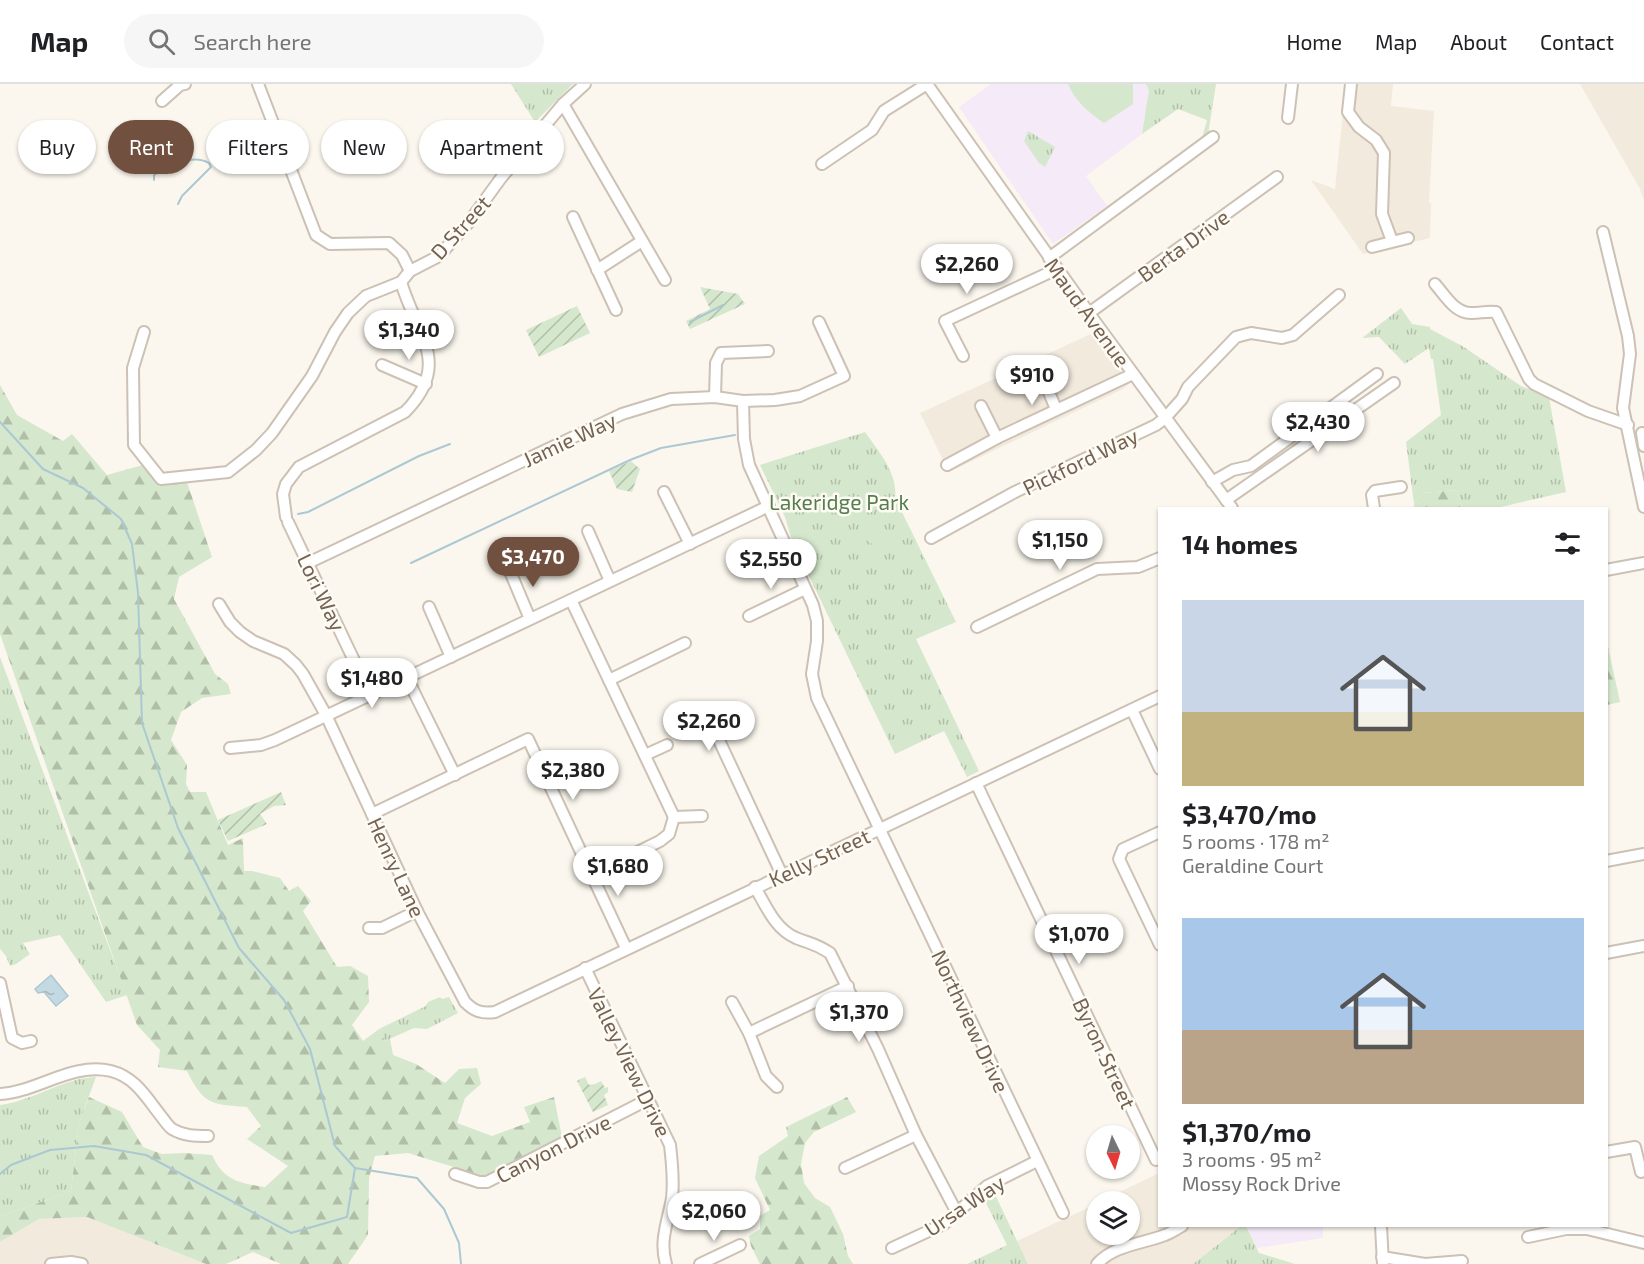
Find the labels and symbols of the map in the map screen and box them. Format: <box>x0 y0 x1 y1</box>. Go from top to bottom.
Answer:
street label: D Street <box>425 190 495 264</box>
street label: Berta Drive <box>1132 204 1234 286</box>
pin: $2,260 <box>918 244 1016 295</box>
street label: Maud Avenue <box>1040 253 1136 371</box>
pin: $1,340 <box>360 310 458 361</box>
pin: $910 <box>996 355 1068 406</box>
pin: $2,430 <box>1269 402 1367 453</box>
street label: Jamie Way <box>518 406 620 472</box>
street label: Pickford Way <box>1018 422 1142 500</box>
park label: Lakeridge Park <box>769 489 909 514</box>
pin: $1,150 <box>1011 520 1109 571</box>
pin: $3,470 <box>484 537 582 588</box>
pin: $2,550 <box>722 539 820 590</box>
street label: Lori Way <box>293 549 351 635</box>
pin: $1,480 <box>323 658 421 709</box>
pin: $2,260 <box>660 701 758 752</box>
pin: $2,380 <box>524 750 622 801</box>
street label: Henry Lane <box>363 813 431 921</box>
street label: Kelly Street <box>764 823 874 891</box>
pin: $1,680 <box>569 846 667 897</box>
pin: $1,070 <box>1030 914 1128 965</box>
street label: Northview Drive <box>927 946 1015 1096</box>
street label: Valley View Drive <box>583 983 677 1141</box>
pin: $1,370 <box>810 992 908 1043</box>
street label: Byron Street <box>1068 994 1142 1112</box>
street label: Canyon Drive <box>491 1108 615 1188</box>
north arrow <box>1086 1125 1140 1179</box>
street label: Ursa Way <box>919 1169 1009 1241</box>
pin: $2,060 <box>665 1191 763 1242</box>

